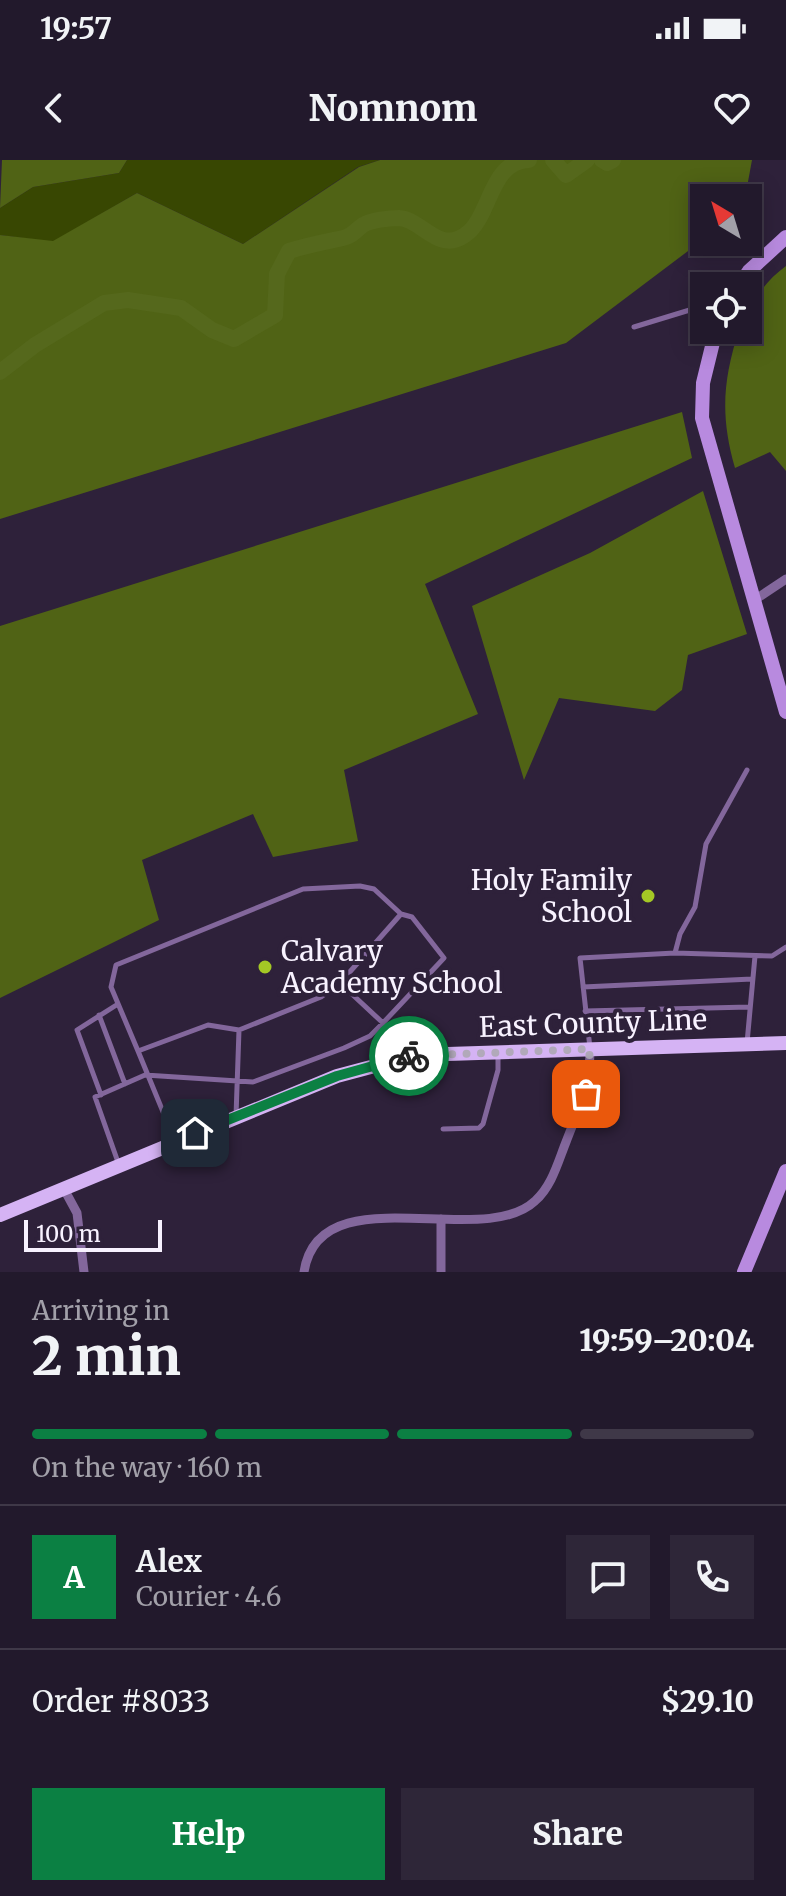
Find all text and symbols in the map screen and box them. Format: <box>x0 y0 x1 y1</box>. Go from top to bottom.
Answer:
text: 19:57 <box>40 9 112 47</box>
icon: back <box>32 86 76 130</box>
text: Nomnom <box>309 86 477 131</box>
icon: heart <box>710 86 754 130</box>
north arrow <box>690 184 762 256</box>
map controls <box>690 184 762 344</box>
button: locate <box>690 272 762 344</box>
place label: Holy Family School <box>471 862 633 930</box>
marker: Holy Family School <box>639 887 657 905</box>
place label: Calvary Academy School <box>280 933 503 1001</box>
marker: Calvary Academy School <box>256 958 274 976</box>
street label: East County Line <box>478 1001 708 1045</box>
courier <box>369 1016 449 1096</box>
icon: bike <box>387 1034 431 1078</box>
pin <box>552 1060 620 1128</box>
icon: bag <box>564 1072 608 1116</box>
pin <box>161 1099 229 1167</box>
icon: home <box>173 1111 217 1155</box>
scale bar <box>24 1216 162 1252</box>
text: 100 m <box>36 1220 101 1248</box>
text: Arriving in <box>32 1294 170 1327</box>
text: 19:59–20:04 <box>579 1321 754 1359</box>
text: 2 min <box>32 1324 181 1389</box>
text: On the way · 160 m <box>32 1451 262 1484</box>
button: chat <box>566 1535 650 1619</box>
button: phone <box>670 1535 754 1619</box>
text: Alex <box>136 1542 202 1580</box>
text: A <box>63 1558 85 1596</box>
text: Courier · 4.6 <box>136 1580 282 1613</box>
text: Order #8033 <box>32 1682 210 1720</box>
text: $29.10 <box>661 1682 754 1720</box>
button: Help <box>32 1788 385 1880</box>
button: Share <box>401 1788 754 1880</box>

